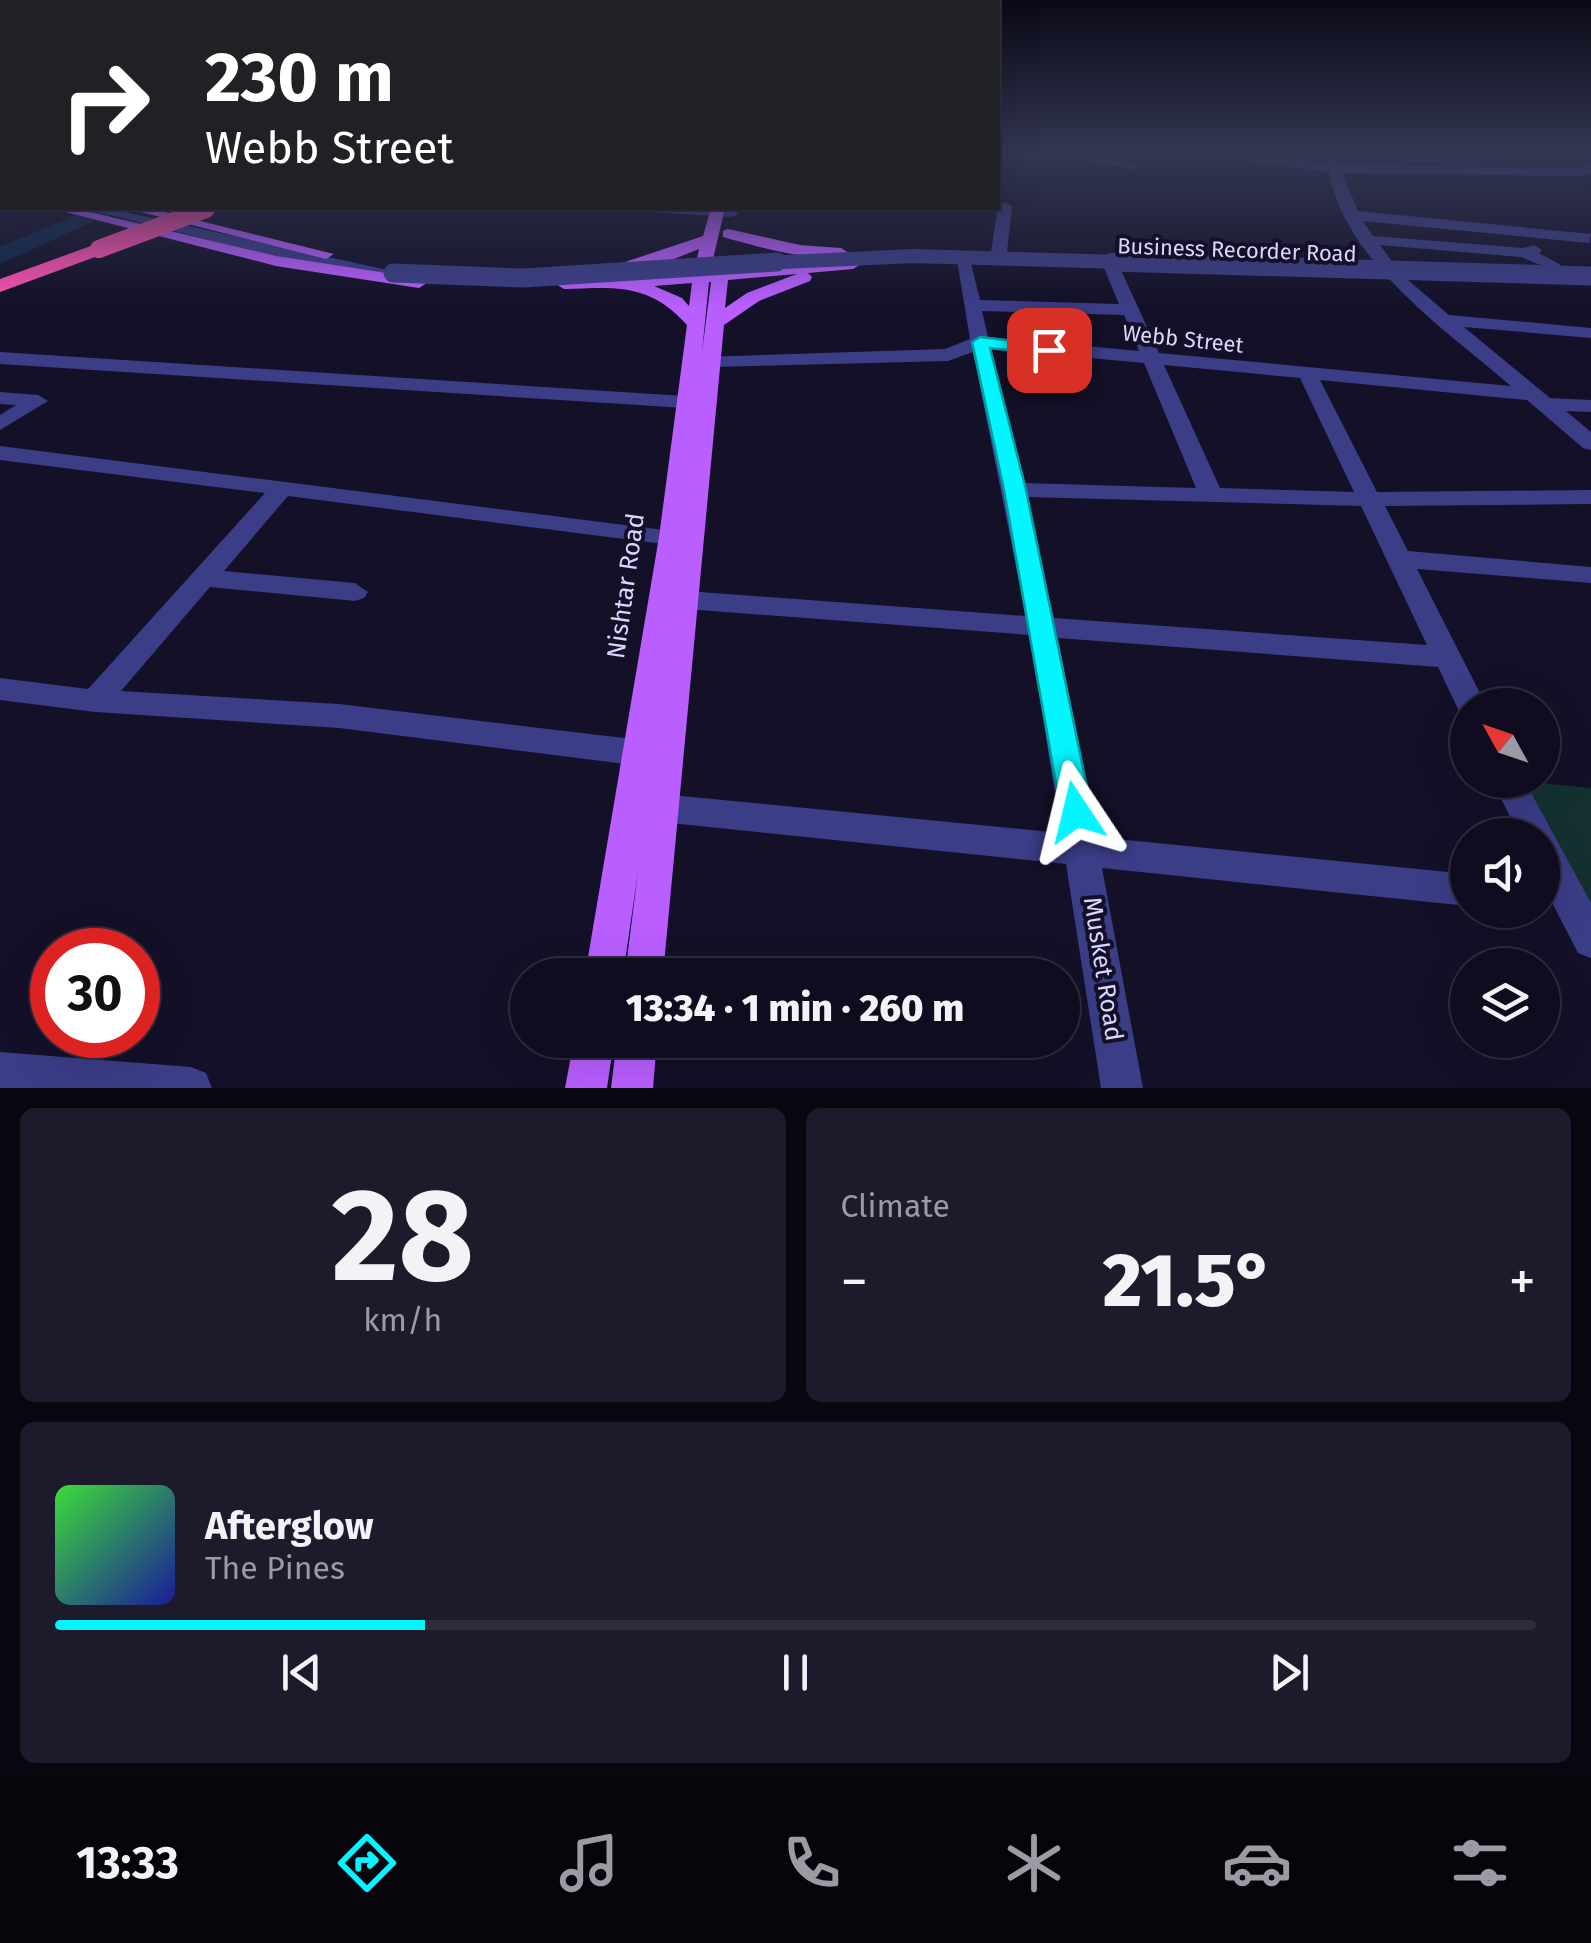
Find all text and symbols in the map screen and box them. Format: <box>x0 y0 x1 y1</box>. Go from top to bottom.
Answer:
text: 230 m <box>205 36 394 120</box>
icon: right <box>40 40 170 170</box>
text: Webb Street <box>205 121 454 175</box>
street label: Business Recorder Road <box>1117 232 1357 268</box>
pin <box>1007 308 1092 393</box>
street label: Webb Street <box>1121 319 1245 359</box>
icon: arrive <box>1022 323 1077 378</box>
street label: Nishtar Road <box>601 511 651 661</box>
north arrow <box>1450 688 1560 798</box>
map controls <box>1450 688 1560 1058</box>
position arrow <box>1024 760 1128 864</box>
button: sound <box>1450 818 1560 928</box>
street label: Musket Road <box>1077 895 1129 1043</box>
speed limit sign: 30 <box>30 928 160 1058</box>
button: layers <box>1450 948 1560 1058</box>
text: 13:34 · 1 min · 260 m <box>626 985 964 1031</box>
text: 28 <box>331 1158 474 1314</box>
text: Climate <box>841 1187 950 1225</box>
text: 21.5° <box>1103 1236 1274 1326</box>
text: − <box>841 1249 868 1315</box>
text: + <box>1509 1249 1536 1315</box>
text: km/h <box>363 1301 442 1339</box>
text: Afterglow <box>205 1503 373 1549</box>
text: The Pines <box>205 1549 345 1587</box>
icon: previous <box>274 1645 329 1700</box>
icon: pause <box>768 1645 823 1700</box>
icon: next <box>1262 1645 1317 1700</box>
icon: directions <box>332 1828 402 1898</box>
icon: music <box>554 1828 624 1898</box>
icon: phone <box>777 1828 847 1898</box>
icon: climate <box>999 1828 1069 1898</box>
icon: car <box>1222 1828 1292 1898</box>
icon: filters <box>1445 1828 1515 1898</box>
text: 13:33 <box>76 1836 179 1890</box>

